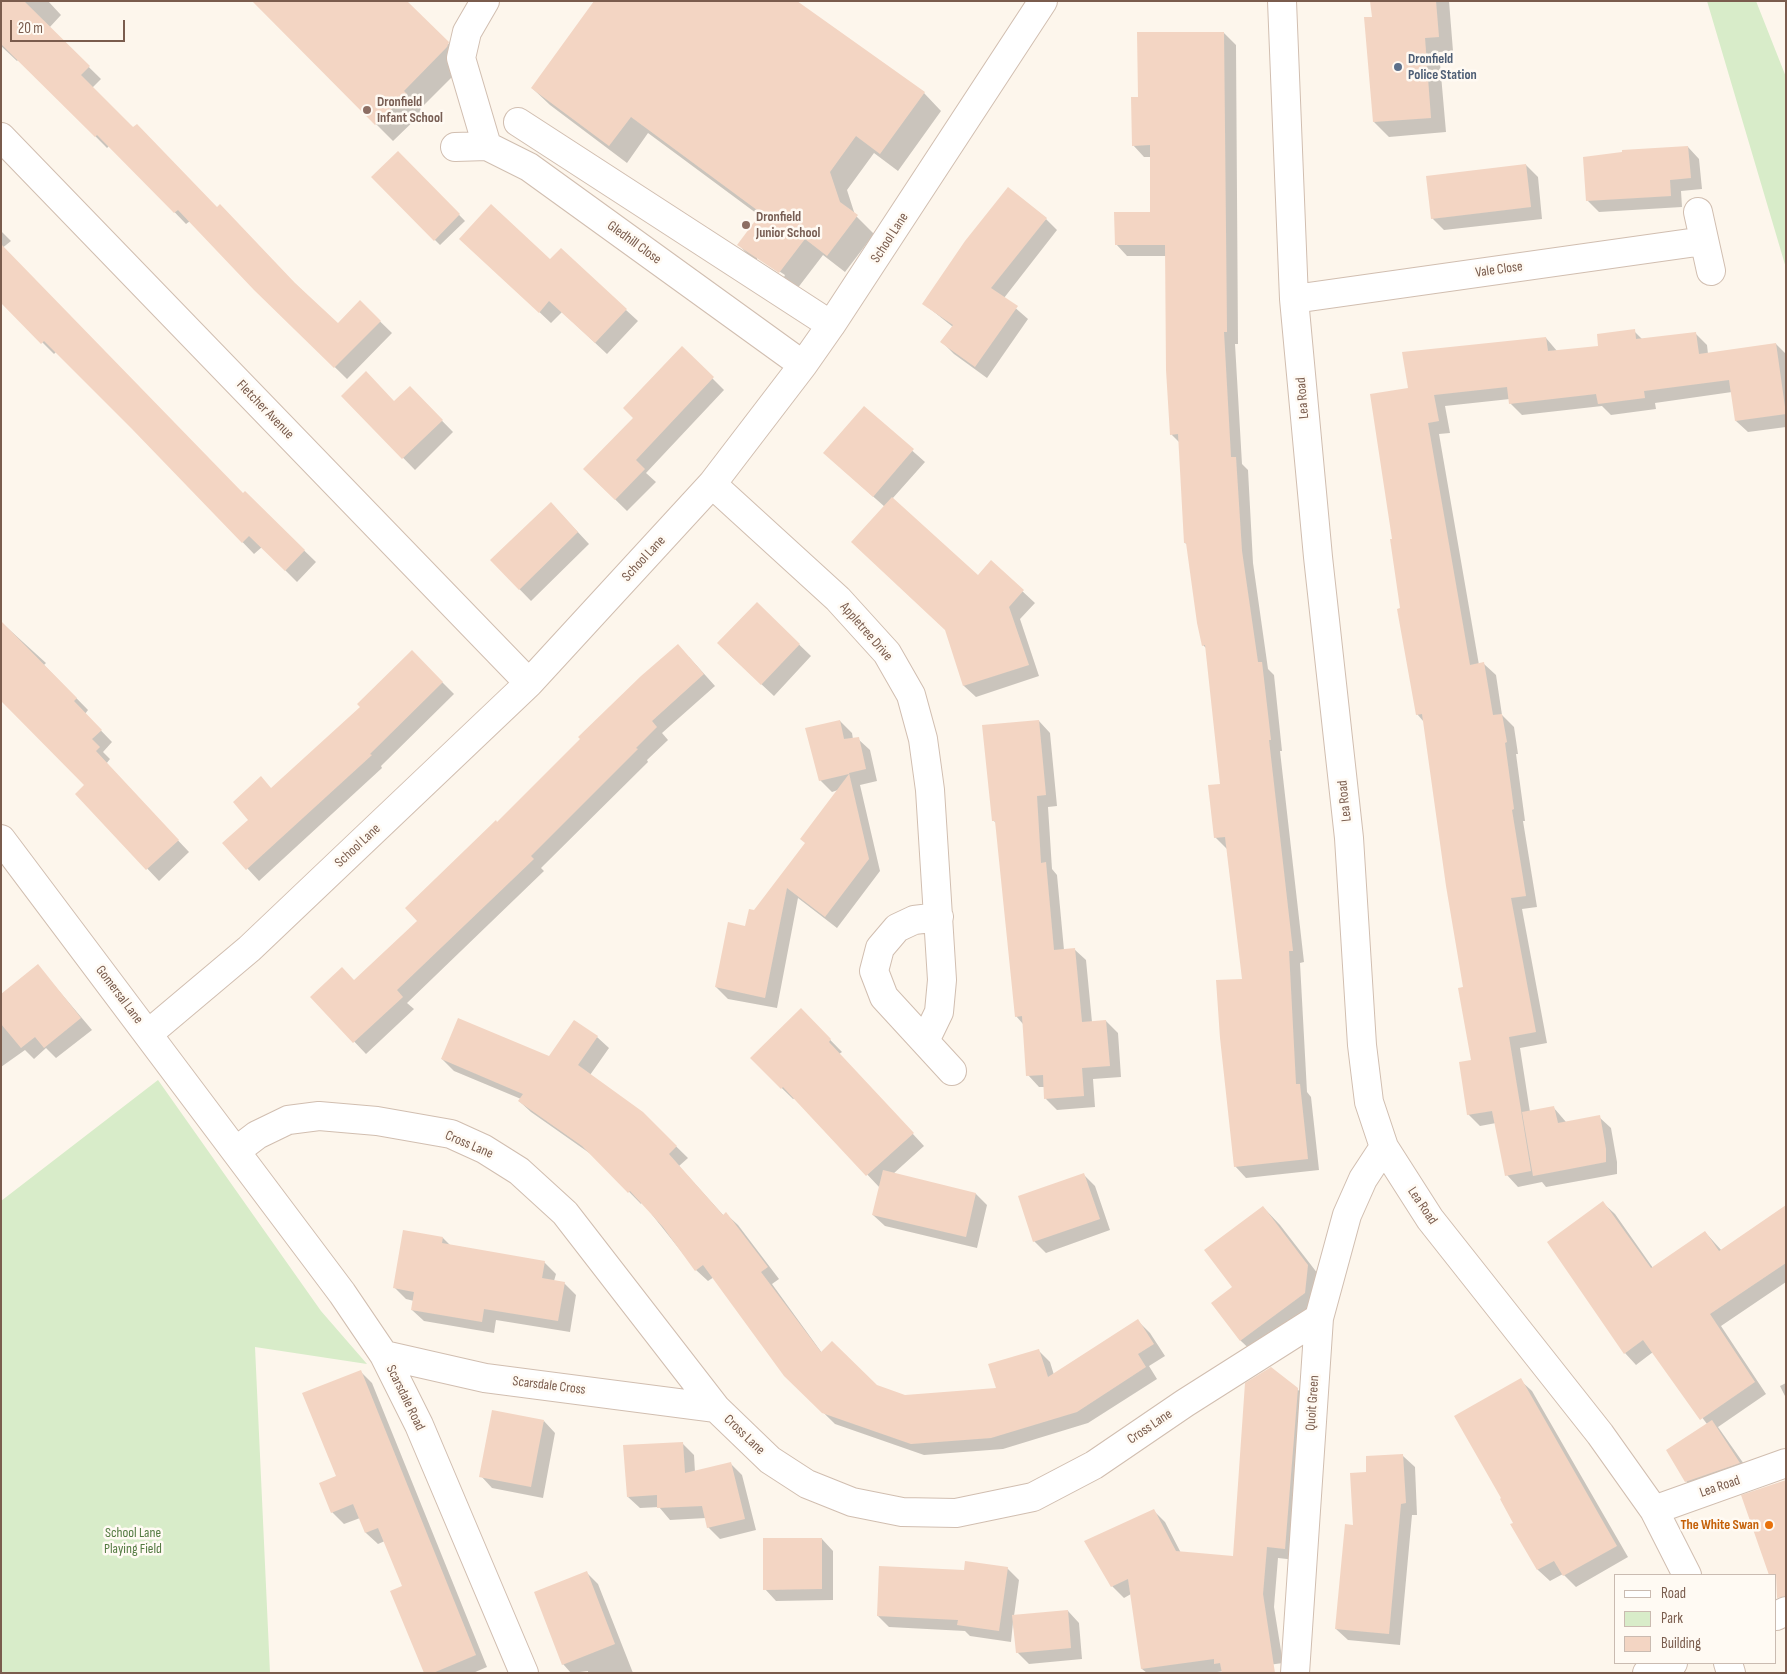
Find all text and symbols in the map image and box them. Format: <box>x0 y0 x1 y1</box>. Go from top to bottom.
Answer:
scale bar <box>12 10 128 42</box>
text: 20 m <box>18 19 43 38</box>
place label: Dronfield Police Station <box>1408 51 1477 84</box>
marker: Dronfield Police Station <box>1392 61 1404 73</box>
place label: Dronfield Infant School <box>377 94 443 126</box>
marker: Dronfield Infant School <box>361 104 373 116</box>
place label: Dronfield Junior School <box>756 209 820 242</box>
street label: School Lane <box>868 210 912 266</box>
street label: Gledhill Close <box>604 218 664 268</box>
marker: Dronfield Junior School <box>740 219 752 231</box>
street label: Vale Close <box>1474 258 1524 282</box>
street label: Fletcher Avenue <box>233 377 297 443</box>
street label: Lea Road <box>1293 377 1313 419</box>
street label: School Lane <box>619 533 669 585</box>
street label: Appletree Drive <box>836 599 896 665</box>
street label: Lea Road <box>1334 779 1356 823</box>
street label: School Lane <box>332 821 384 871</box>
street label: Gomersal Lane <box>92 963 146 1027</box>
street label: Cross Lane <box>442 1127 496 1163</box>
street label: Lea Road <box>1403 1184 1441 1228</box>
street label: Scarsdale Road <box>382 1363 428 1433</box>
street label: Scarsdale Cross <box>511 1373 587 1399</box>
street label: Quoit Green <box>1303 1375 1323 1431</box>
street label: Cross Lane <box>1124 1406 1176 1448</box>
street label: Cross Lane <box>720 1411 768 1459</box>
street label: Lea Road <box>1698 1472 1742 1502</box>
place label: The White Swan <box>1681 1517 1759 1533</box>
marker: The White Swan <box>1763 1519 1775 1531</box>
park label: School Lane Playing Field <box>104 1525 162 1558</box>
legend <box>1614 1574 1777 1664</box>
text: Road <box>1661 1584 1686 1603</box>
text: Park <box>1661 1609 1683 1628</box>
text: Building <box>1661 1634 1701 1653</box>

